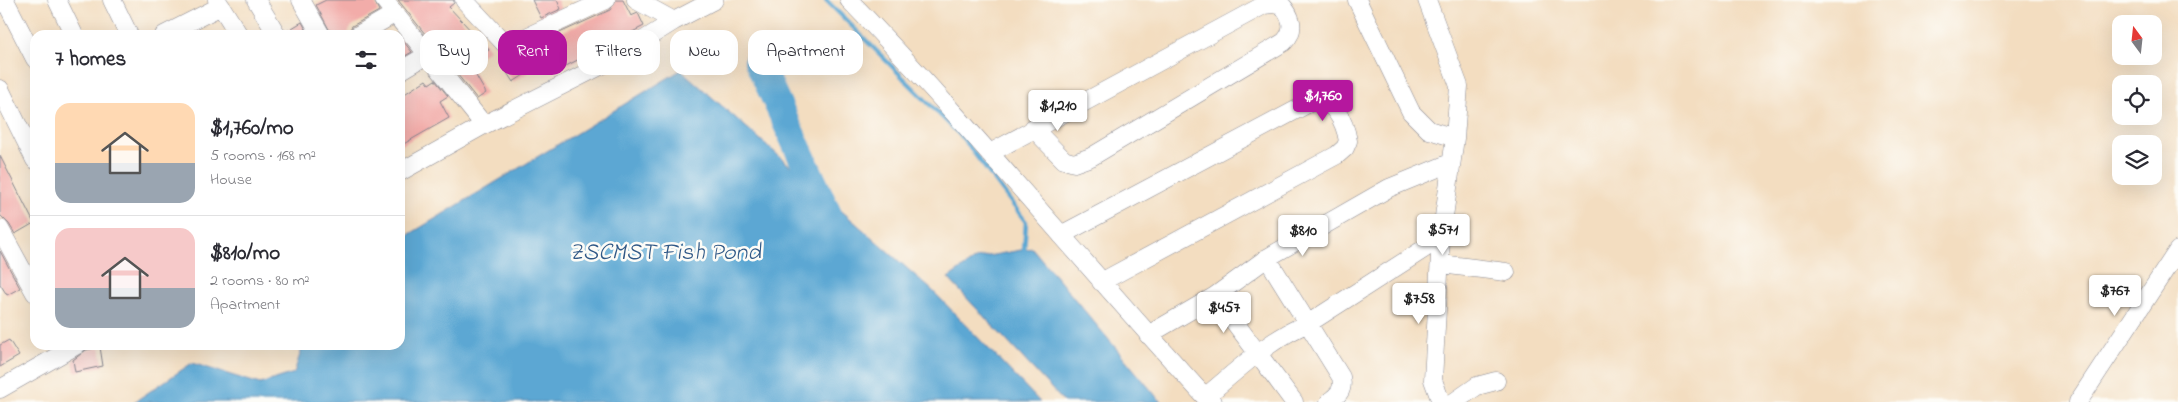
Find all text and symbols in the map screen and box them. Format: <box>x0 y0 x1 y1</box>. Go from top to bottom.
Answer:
north arrow <box>2112 15 2162 65</box>
map controls <box>2112 15 2162 185</box>
chip: Buy <box>420 30 488 75</box>
chip: Rent <box>498 30 567 75</box>
chip: Filters <box>577 30 660 75</box>
chip: New <box>670 30 738 75</box>
chip: Apartment <box>748 30 863 75</box>
text: 7 homes <box>55 45 126 75</box>
icon: filters <box>352 46 380 74</box>
button: locate <box>2112 75 2162 125</box>
pin: $1,760 <box>1282 80 1364 122</box>
text: $1,760 <box>1304 84 1342 108</box>
pin: $1,210 <box>1017 90 1099 132</box>
text: $1,210 <box>1039 94 1077 118</box>
text: $1,760/mo <box>210 114 294 144</box>
icon: home <box>95 123 155 183</box>
button: layers <box>2112 135 2162 185</box>
text: 5 rooms · 168 m² <box>210 144 316 168</box>
text: House <box>210 168 252 192</box>
pin: $810 <box>1273 214 1333 257</box>
pin: $571 <box>1413 214 1473 256</box>
text: $571 <box>1428 218 1458 242</box>
text: $810 <box>1289 219 1317 243</box>
water label: ZSCMST Fish Pond <box>569 236 762 271</box>
text: $810/mo <box>210 239 280 269</box>
icon: home <box>95 248 155 308</box>
text: 2 rooms · 80 m² <box>210 269 310 293</box>
pin: $767 <box>2085 274 2145 317</box>
text: $767 <box>2100 279 2130 303</box>
pin: $758 <box>1389 282 1449 325</box>
text: $758 <box>1403 287 1435 311</box>
pin: $457 <box>1194 292 1254 334</box>
text: Apartment <box>210 293 280 317</box>
text: $457 <box>1208 296 1240 320</box>

